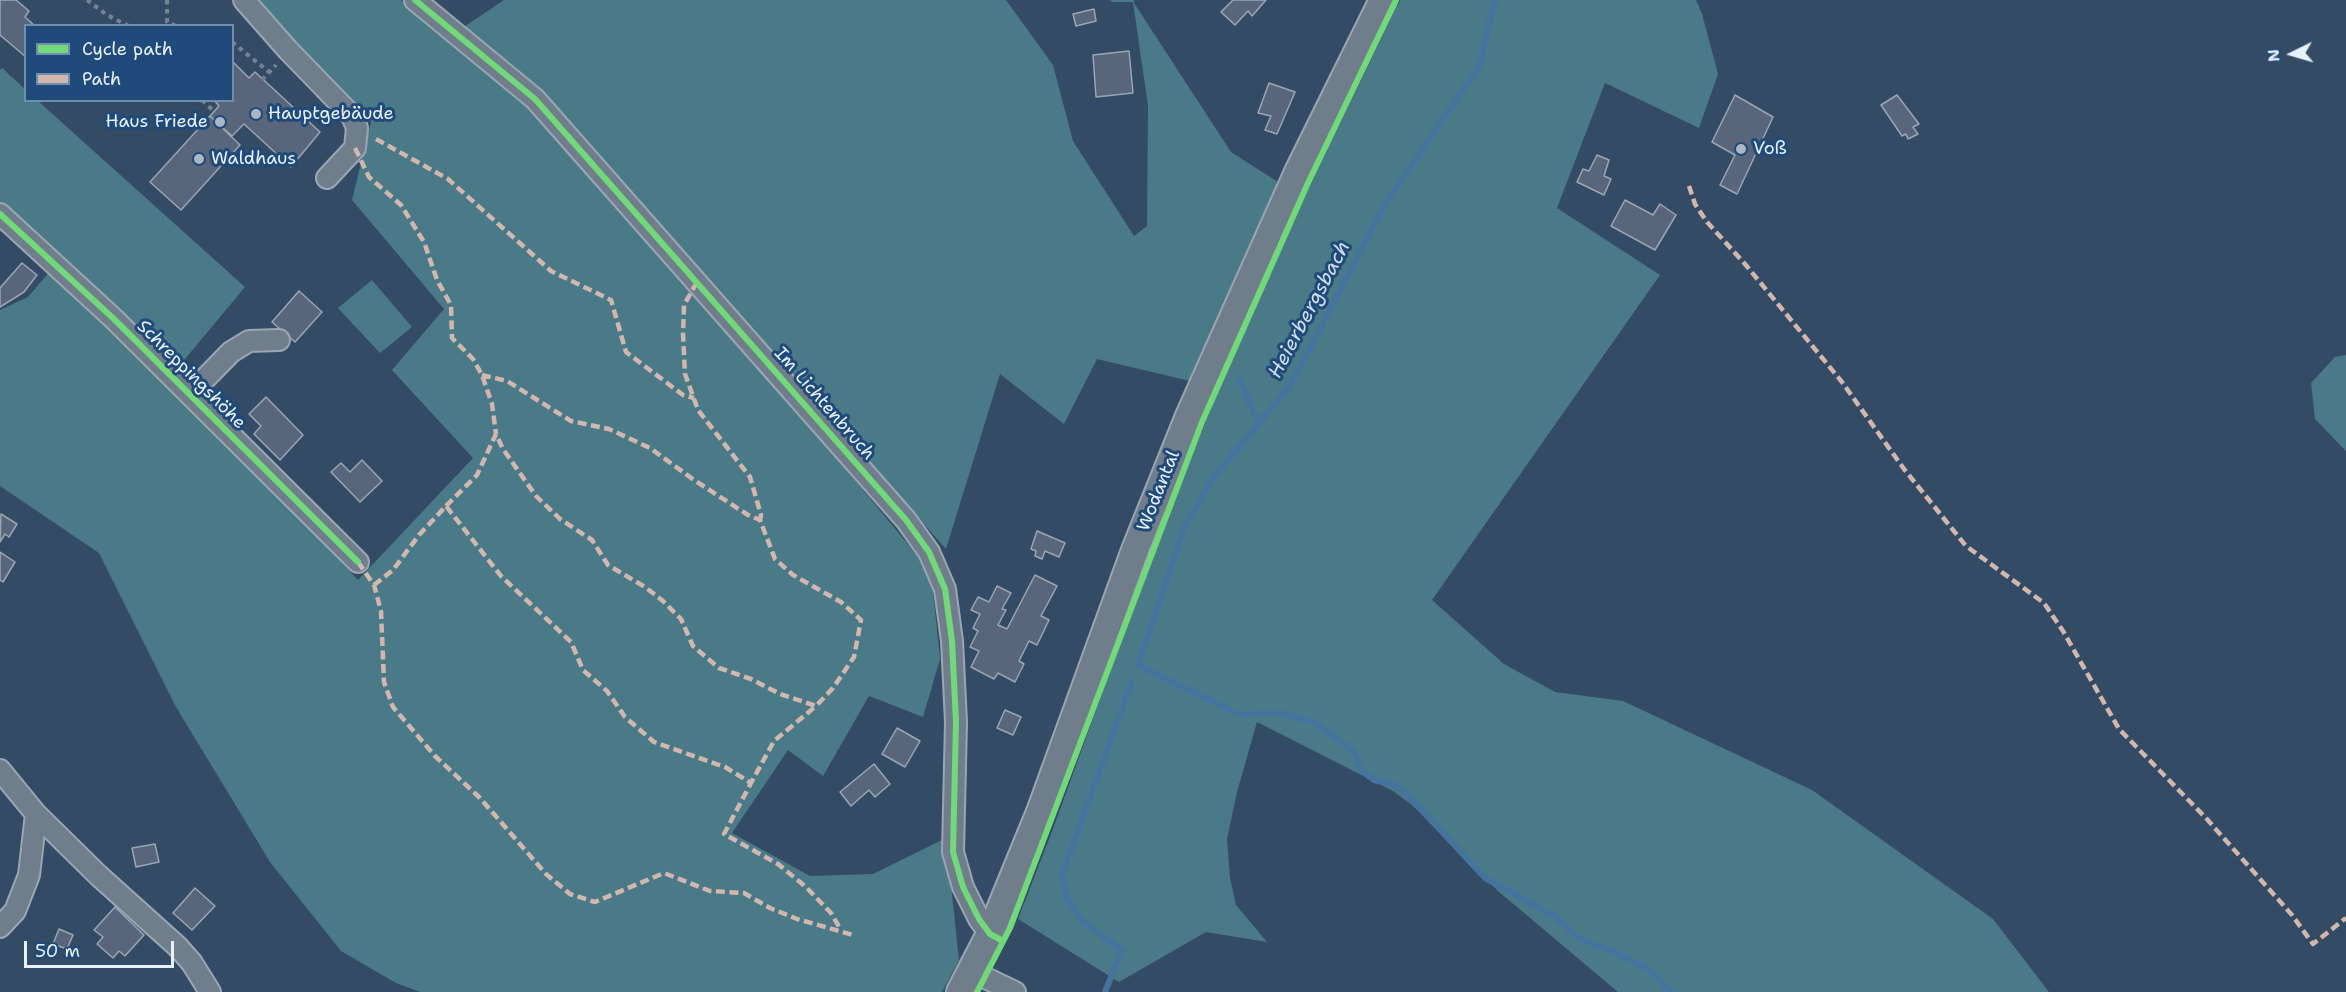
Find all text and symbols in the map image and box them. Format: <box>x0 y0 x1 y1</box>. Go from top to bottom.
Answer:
legend <box>24 24 234 102</box>
north arrow <box>2262 24 2322 84</box>
text: Cycle path <box>82 37 173 61</box>
text: N <box>2263 48 2285 63</box>
text: Path <box>82 67 121 91</box>
place label: Hauptgebäude <box>268 103 394 125</box>
marker: Hauptgebäude <box>249 107 263 121</box>
place label: Haus Friede <box>105 111 208 133</box>
marker: Haus Friede <box>213 115 227 129</box>
place label: Voß <box>1753 138 1787 160</box>
marker: Voß <box>1734 142 1748 156</box>
place label: Waldhaus <box>211 148 296 170</box>
marker: Waldhaus <box>192 152 206 166</box>
water label: Heierbergsbach <box>1264 237 1356 383</box>
street label: Schreppingshöhe <box>132 316 250 434</box>
street label: Im Lichtenbruch <box>769 343 879 465</box>
street label: Wodantal <box>1133 448 1185 534</box>
scale bar <box>27 929 177 967</box>
text: 50 m <box>35 939 80 963</box>

